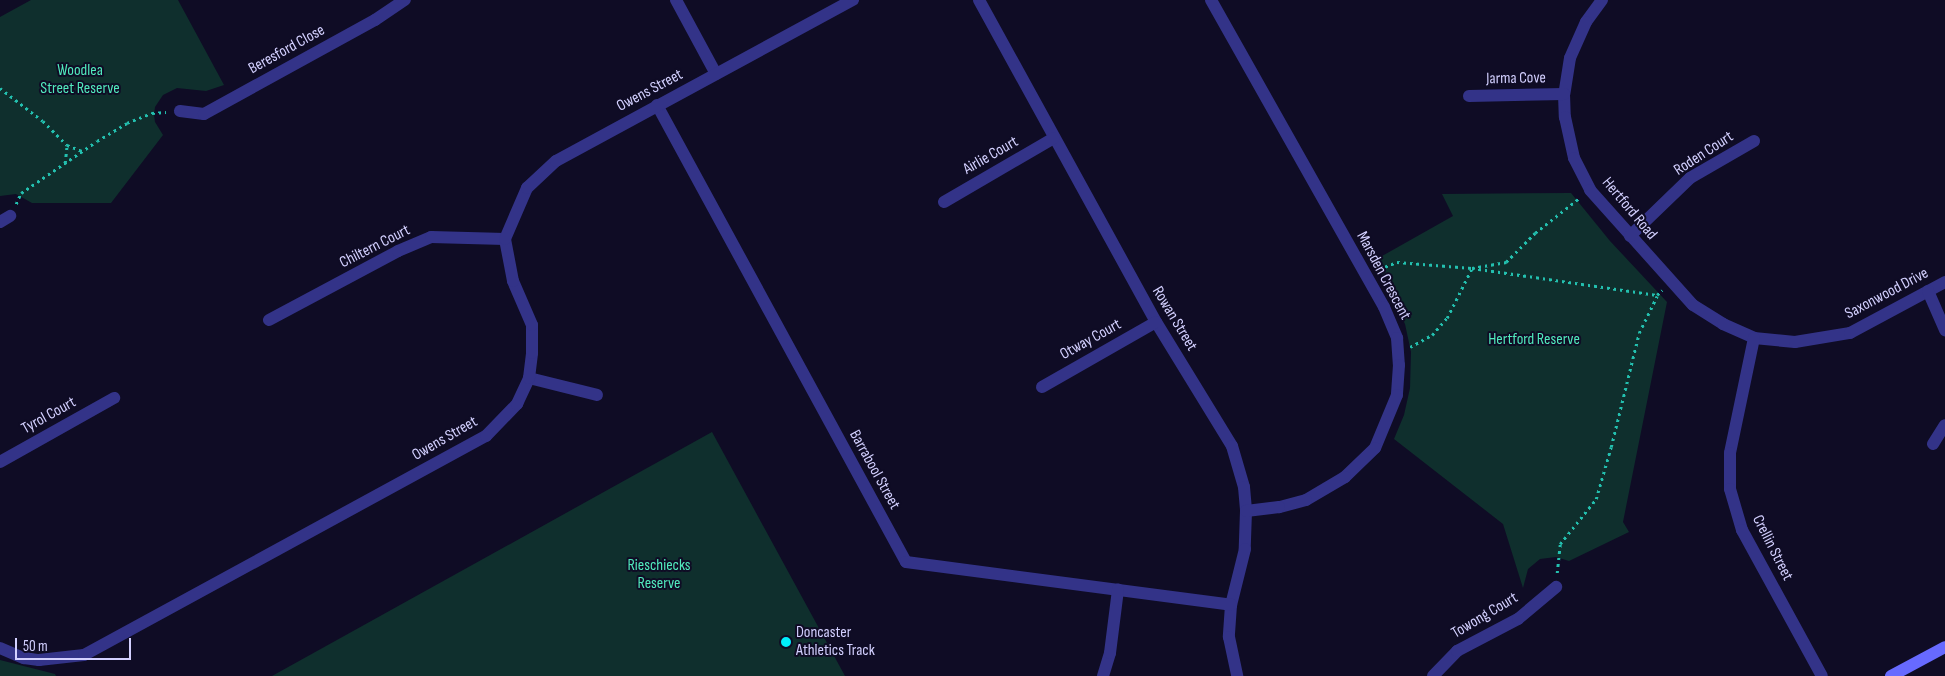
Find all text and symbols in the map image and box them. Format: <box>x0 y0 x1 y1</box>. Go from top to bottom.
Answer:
street label: Beresford Close <box>246 21 328 79</box>
park label: Woodlea Street Reserve <box>40 61 120 99</box>
street label: Owens Street <box>614 66 686 116</box>
street label: Jarma Cove <box>1486 69 1546 89</box>
street label: Roden Court <box>1671 128 1737 180</box>
street label: Airlie Court <box>960 133 1022 179</box>
street label: Hertford Road <box>1597 174 1661 244</box>
street label: Chiltern Court <box>337 221 413 273</box>
street label: Marsden Crescent <box>1352 229 1414 323</box>
street label: Saxonwood Drive <box>1842 264 1932 324</box>
street label: Rowan Street <box>1147 283 1201 355</box>
street label: Otway Court <box>1057 315 1125 365</box>
park label: Hertford Reserve <box>1488 330 1580 350</box>
street label: Tyrol Court <box>18 393 80 439</box>
street label: Owens Street <box>409 413 481 465</box>
street label: Barrabool Street <box>844 427 904 513</box>
street label: Crellin Street <box>1747 512 1797 584</box>
park label: Rieschiecks Reserve <box>627 556 691 594</box>
street label: Towong Court <box>1448 589 1522 643</box>
place label: Doncaster Athletics Track <box>796 623 875 661</box>
scale bar <box>18 628 134 660</box>
marker: Doncaster Athletics Track <box>780 636 792 648</box>
text: 50 m <box>23 637 48 656</box>

